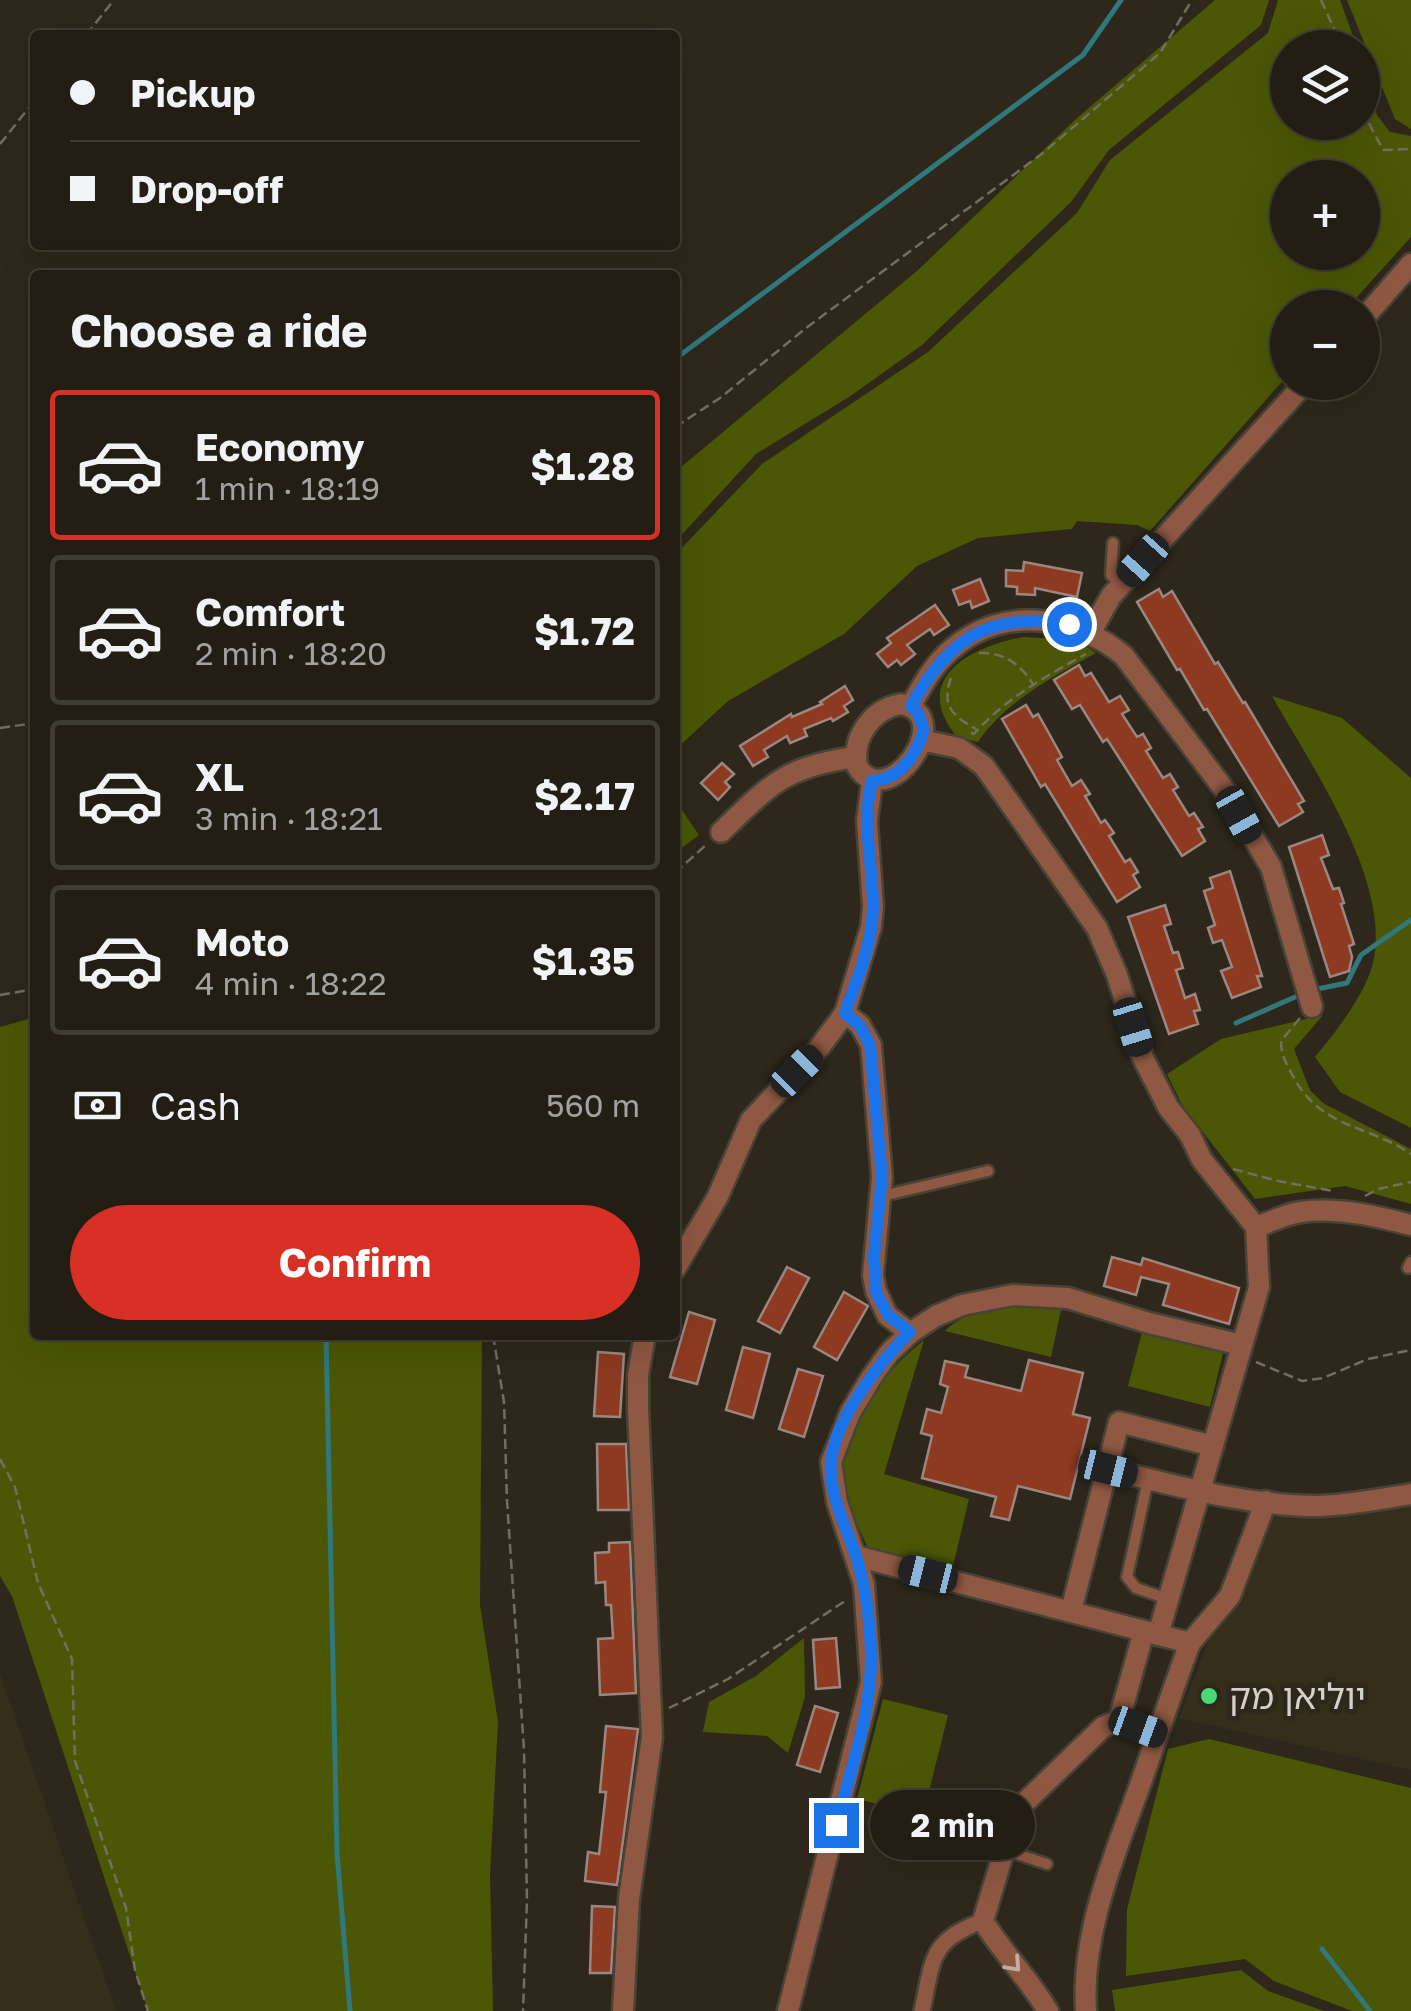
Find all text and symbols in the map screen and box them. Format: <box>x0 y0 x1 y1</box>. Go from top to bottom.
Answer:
map controls <box>1270 30 1380 400</box>
button: layers <box>1270 30 1380 140</box>
text: Pickup <box>130 70 256 115</box>
button: + <box>1270 160 1380 270</box>
text: Drop-off <box>130 166 283 211</box>
button: − <box>1270 290 1380 400</box>
text: Choose a ride <box>70 303 368 357</box>
icon: car <box>75 420 165 510</box>
text: Economy <box>195 424 364 469</box>
text: $1.28 <box>530 443 635 488</box>
text: 1 min · 18:19 <box>195 469 380 507</box>
car <box>1112 528 1174 592</box>
icon: car <box>75 585 165 675</box>
text: Comfort <box>195 589 345 634</box>
route start <box>1047 602 1092 647</box>
text: $1.72 <box>534 608 635 653</box>
text: 2 min · 18:20 <box>195 634 387 672</box>
icon: car <box>75 750 165 840</box>
text: XL <box>195 754 244 799</box>
text: $2.17 <box>534 773 635 818</box>
car <box>1211 781 1267 849</box>
text: 3 min · 18:21 <box>195 799 383 837</box>
icon: car <box>75 915 165 1005</box>
text: Moto <box>195 919 289 964</box>
text: $1.35 <box>531 938 635 983</box>
text: 4 min · 18:22 <box>195 964 386 1002</box>
car <box>1110 994 1156 1060</box>
car <box>765 1039 829 1103</box>
icon: cash <box>70 1078 125 1133</box>
text: Cash <box>150 1083 241 1128</box>
text: 560 m <box>546 1086 640 1124</box>
button: Confirm <box>70 1205 640 1320</box>
car <box>1075 1447 1141 1491</box>
car <box>895 1552 961 1596</box>
place label: יוליאן מק <box>1229 1675 1366 1717</box>
marker: יוליאן מק <box>1198 1685 1220 1707</box>
car <box>1105 1703 1171 1751</box>
callout: 2 min <box>871 1790 1036 1860</box>
route end <box>814 1803 859 1848</box>
text: 2 min <box>911 1806 994 1844</box>
one-way arrow <box>1003 1953 1021 1972</box>

